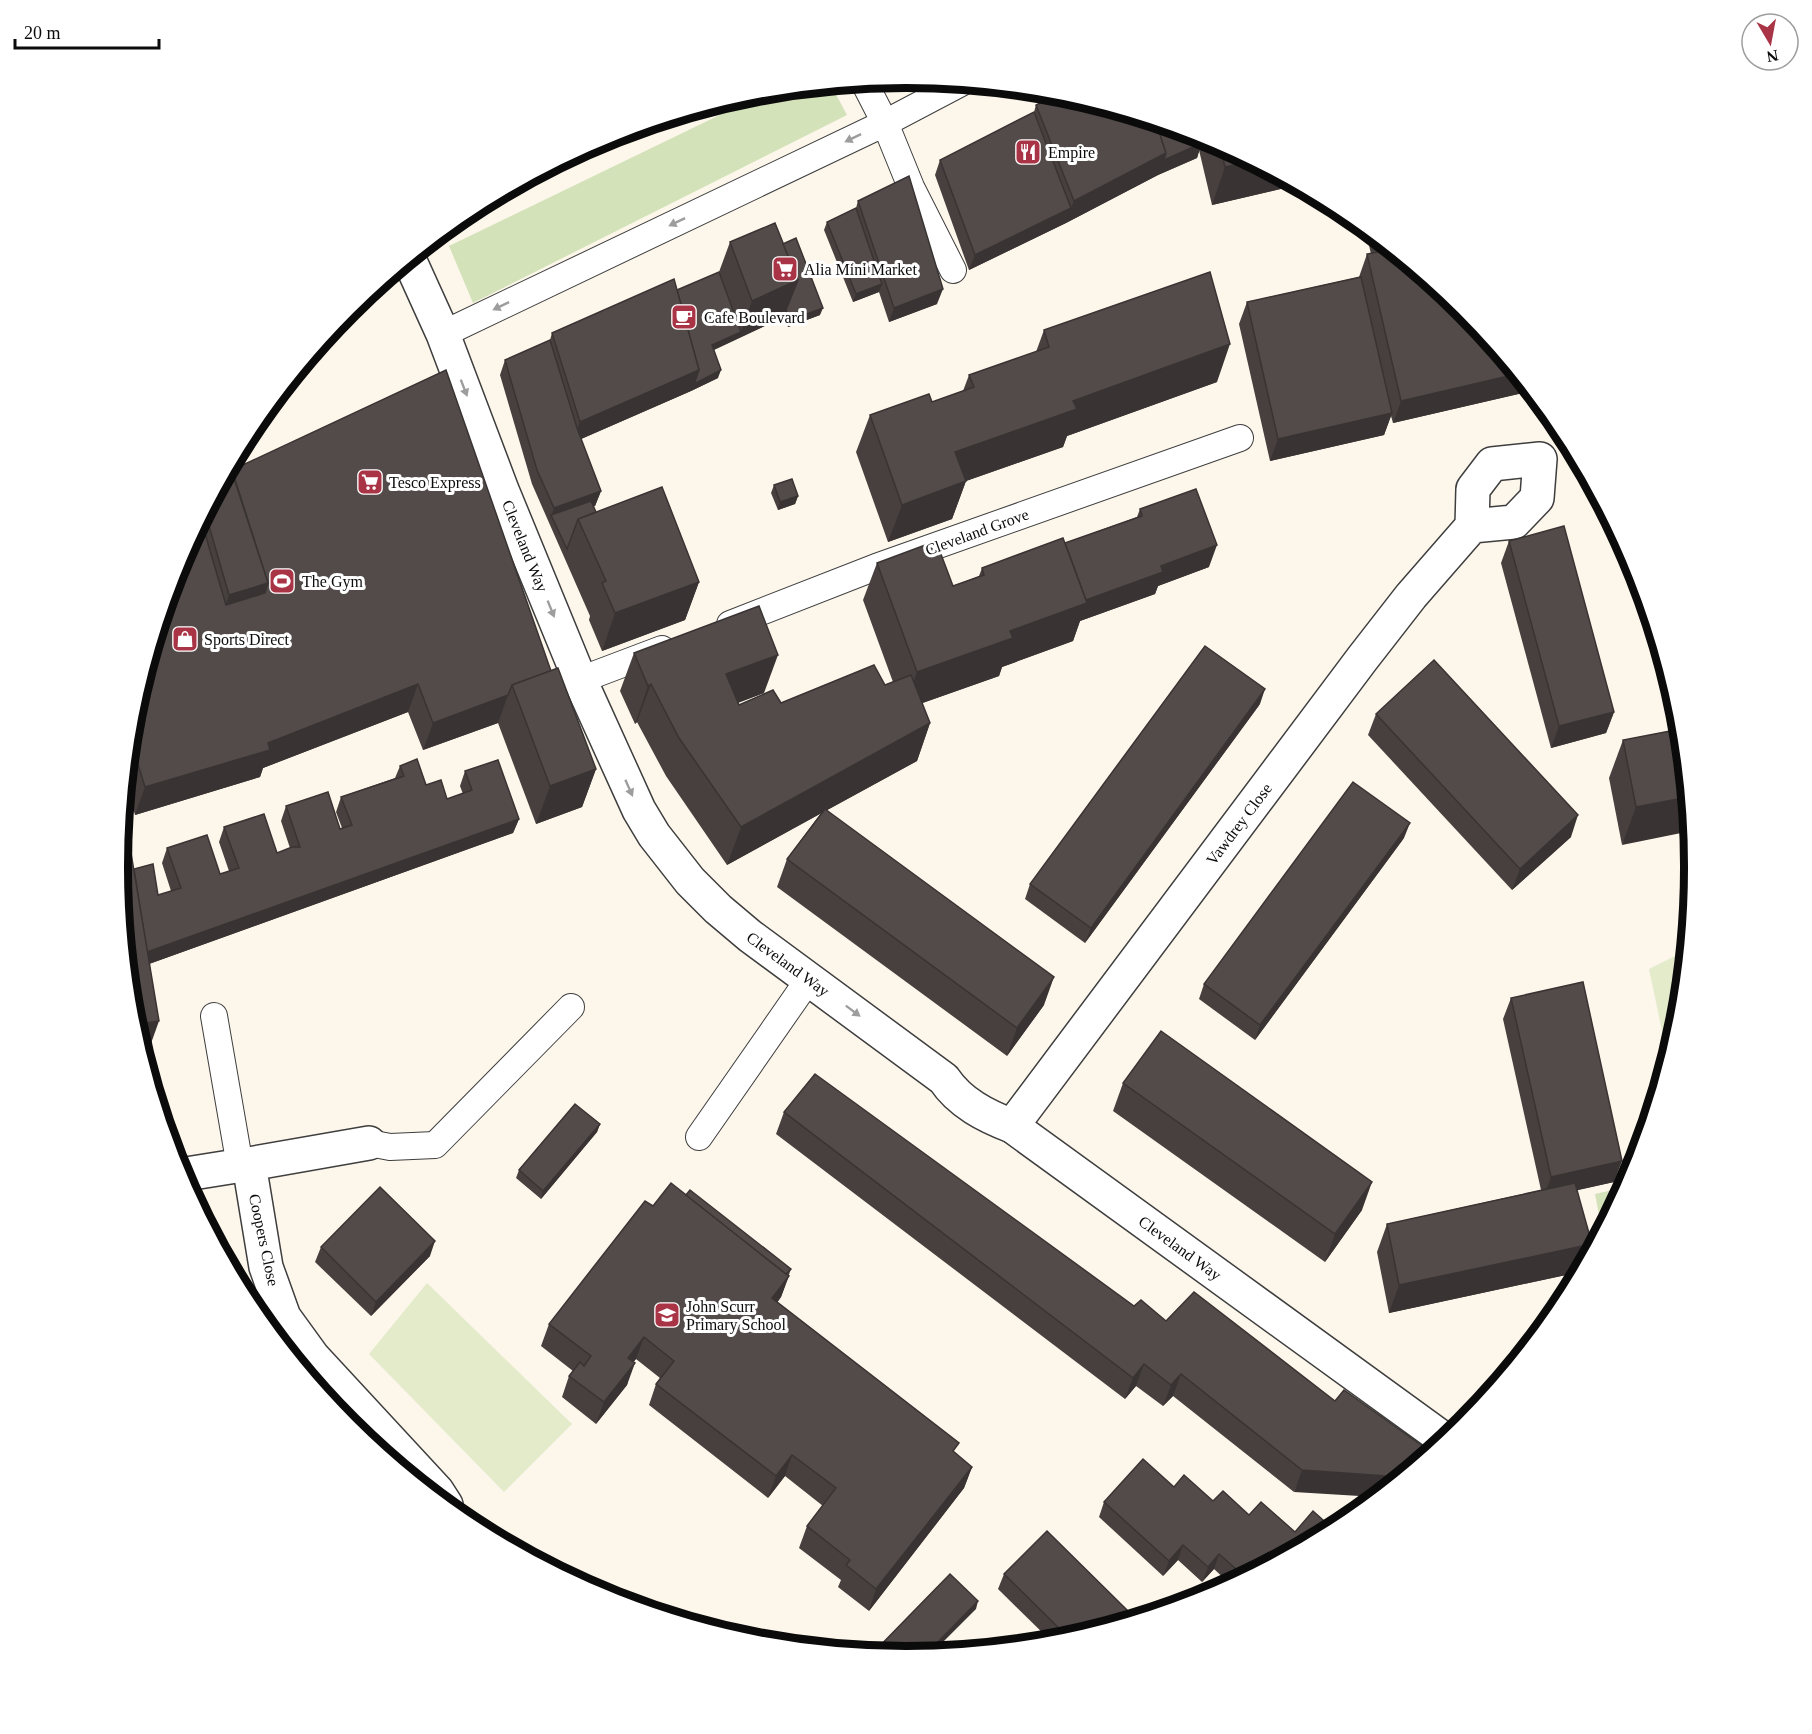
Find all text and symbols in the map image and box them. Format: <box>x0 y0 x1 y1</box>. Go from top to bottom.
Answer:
scale bar <box>15 12 159 50</box>
north arrow <box>1740 12 1800 72</box>
text: 20 m <box>24 23 61 43</box>
text: N <box>1765 47 1780 66</box>
one-way arrow <box>844 134 861 143</box>
restaurant icon: Empire <box>1013 137 1043 167</box>
place label: Empire <box>1048 144 1095 162</box>
one-way arrow <box>668 218 685 227</box>
supermarket icon: Alia Mini Market <box>770 254 800 284</box>
place label: Alia Mini Market <box>804 261 917 278</box>
one-way arrow <box>492 302 509 311</box>
cafe icon: Cafe Boulevard <box>669 302 699 332</box>
place label: Cafe Boulevard <box>704 309 805 326</box>
one-way arrow <box>460 379 469 397</box>
supermarket icon: Tesco Express <box>355 467 385 497</box>
place label: Tesco Express <box>389 474 481 492</box>
street label: Cleveland Way <box>498 498 551 595</box>
street label: Cleveland Grove <box>923 505 1031 559</box>
sports icon: The Gym <box>267 566 297 596</box>
place label: The Gym <box>302 573 363 591</box>
one-way arrow <box>547 600 556 618</box>
shop icon: Sports Direct <box>170 624 200 654</box>
place label: Sports Direct <box>204 631 289 649</box>
one-way arrow <box>624 779 633 796</box>
street label: Vawdrey Close <box>1203 780 1276 869</box>
street label: Cleveland Way <box>743 928 832 1000</box>
one-way arrow <box>844 1005 860 1017</box>
street label: Coopers Close <box>245 1192 282 1288</box>
street label: Cleveland Way <box>1135 1212 1224 1284</box>
place label: John Scurr Primary School <box>686 1298 787 1334</box>
school or university icon: John Scurr Primary School <box>652 1300 682 1330</box>

